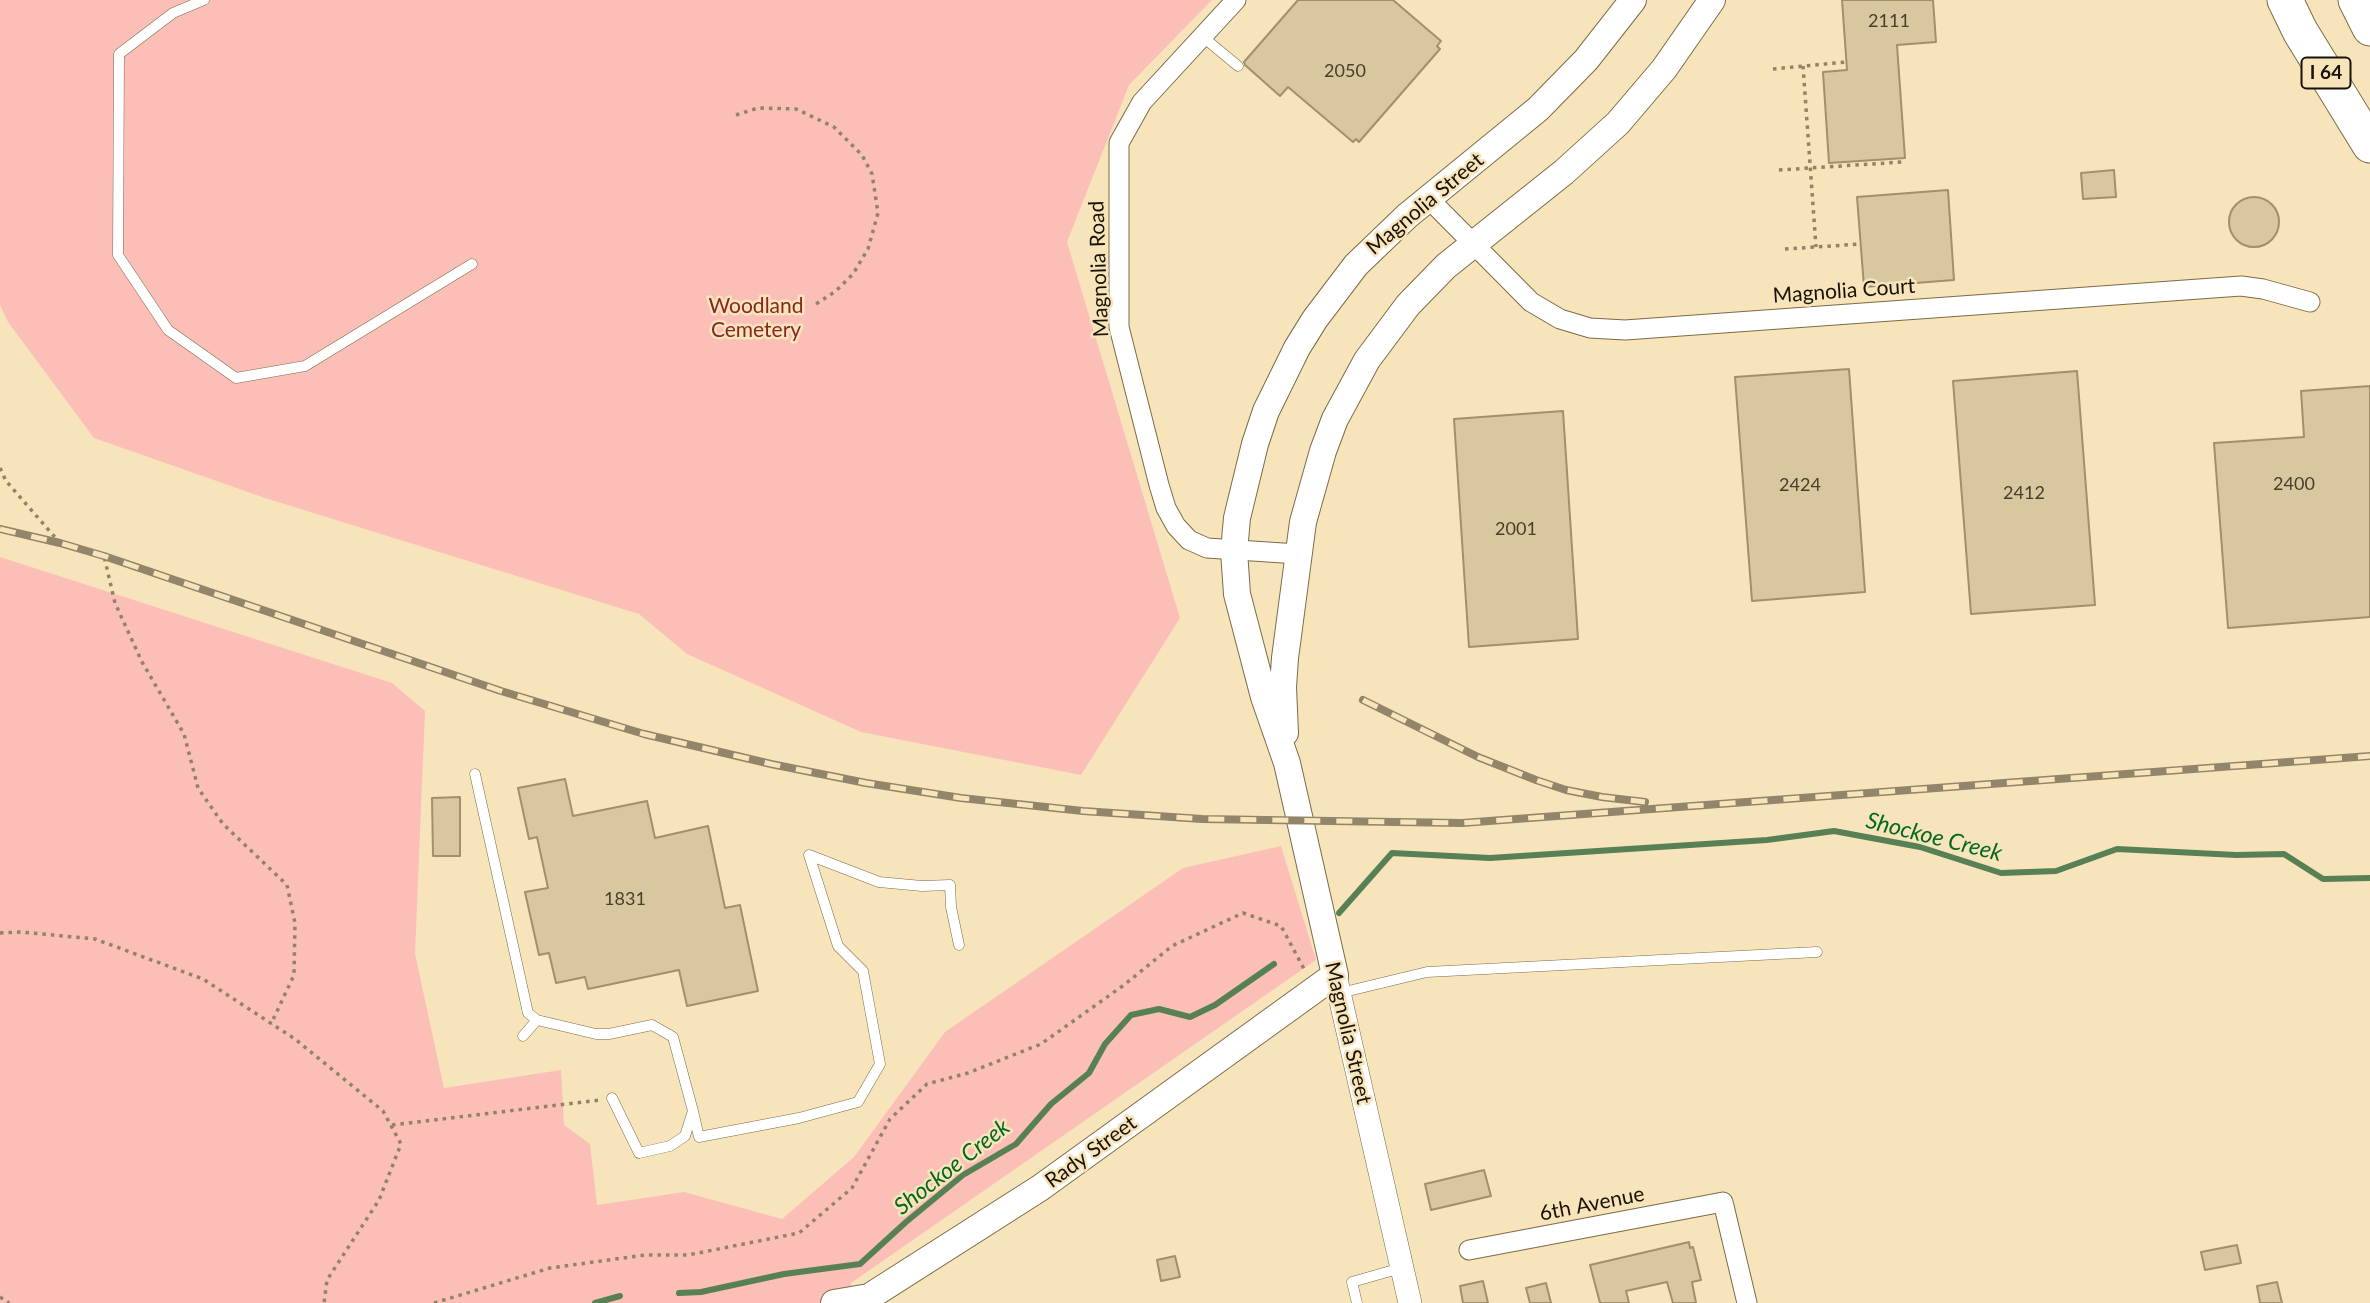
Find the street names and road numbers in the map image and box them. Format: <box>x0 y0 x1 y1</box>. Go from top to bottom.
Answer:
road number: I 64 <box>2302 58 2350 88</box>
street label: Magnolia Street <box>1361 148 1489 260</box>
street label: Magnolia Road <box>1084 200 1114 338</box>
street label: Magnolia Court <box>1772 273 1916 309</box>
street label: Magnolia Street <box>1319 959 1377 1107</box>
street label: Rady Street <box>1040 1110 1142 1194</box>
street label: 6th Avenue <box>1537 1181 1647 1227</box>

